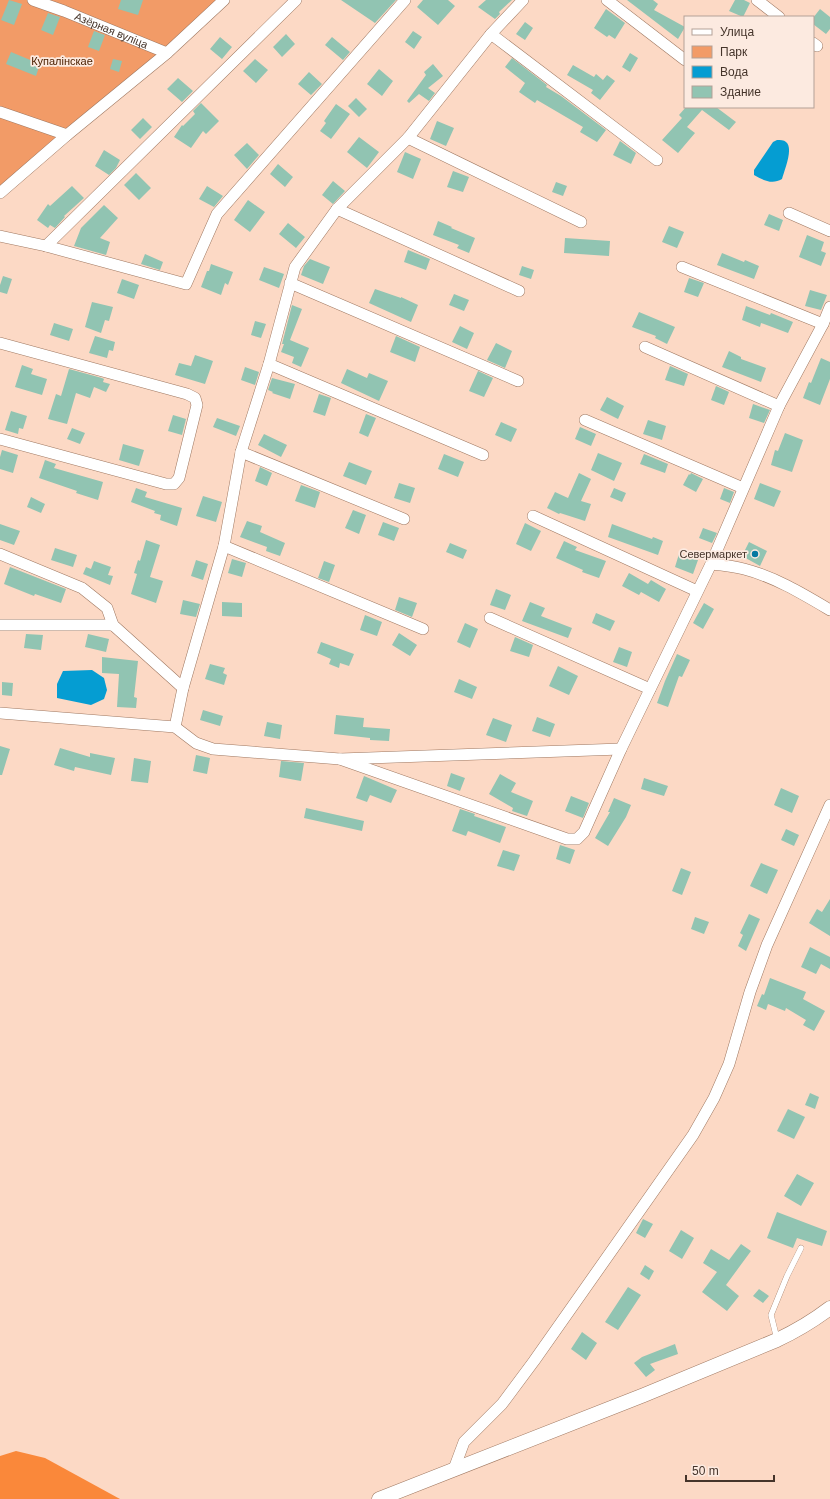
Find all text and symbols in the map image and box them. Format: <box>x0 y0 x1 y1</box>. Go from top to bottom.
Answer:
street label: Азёрная вуліца <box>73 10 151 51</box>
legend <box>684 16 814 108</box>
text: Улица <box>720 25 754 39</box>
text: Парк <box>720 45 748 59</box>
park label: Купалінскае <box>31 55 93 67</box>
text: Вода <box>720 65 748 79</box>
text: Здание <box>720 85 761 99</box>
place label: Севермаркет <box>679 548 747 560</box>
marker: Севермаркет <box>750 549 760 559</box>
scale bar <box>686 1457 774 1483</box>
text: 50 m <box>692 1464 719 1478</box>

